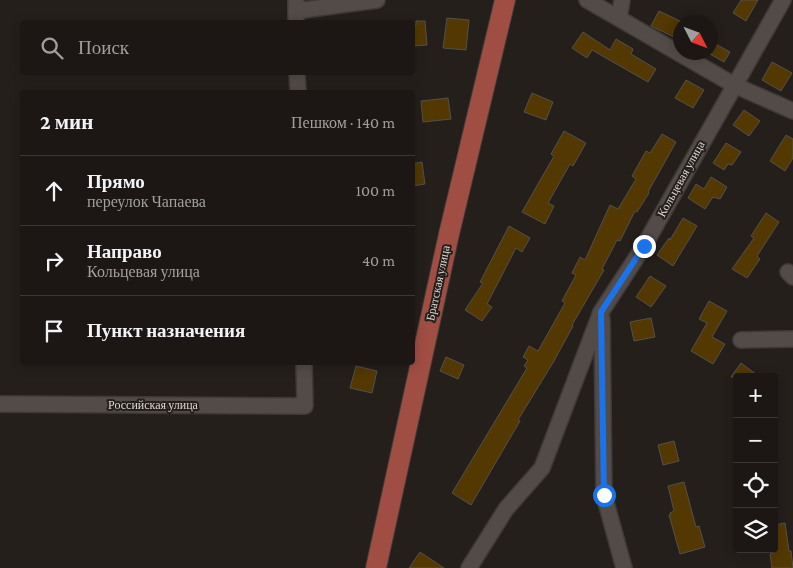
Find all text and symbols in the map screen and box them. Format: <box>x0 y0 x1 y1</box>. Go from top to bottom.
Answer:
north arrow <box>673 15 718 60</box>
search box <box>20 20 415 75</box>
icon: search <box>38 34 66 62</box>
text: Поиск <box>78 37 129 58</box>
text: 2 мин <box>40 110 93 134</box>
text: Пешком · 140 m <box>291 114 395 131</box>
street label: Кольцевая улица <box>654 138 708 219</box>
text: Прямо <box>87 171 145 192</box>
icon: ahead <box>40 177 68 205</box>
text: 100 m <box>356 182 395 199</box>
text: переулок Чапаева <box>87 193 206 210</box>
route end <box>633 235 656 258</box>
text: Направо <box>87 241 162 262</box>
street label: Братская улица <box>423 243 453 322</box>
icon: right <box>40 247 68 275</box>
text: 40 m <box>362 252 395 269</box>
text: Кольцевая улица <box>87 263 200 280</box>
icon: arrive <box>40 317 68 345</box>
text: Пункт назначения <box>87 320 245 341</box>
map controls <box>733 373 778 553</box>
button: + <box>733 373 778 418</box>
street label: Российская улица <box>108 398 199 412</box>
button: − <box>733 418 778 463</box>
button: locate <box>733 463 778 508</box>
route start <box>593 484 616 507</box>
button: layers <box>733 508 778 553</box>

